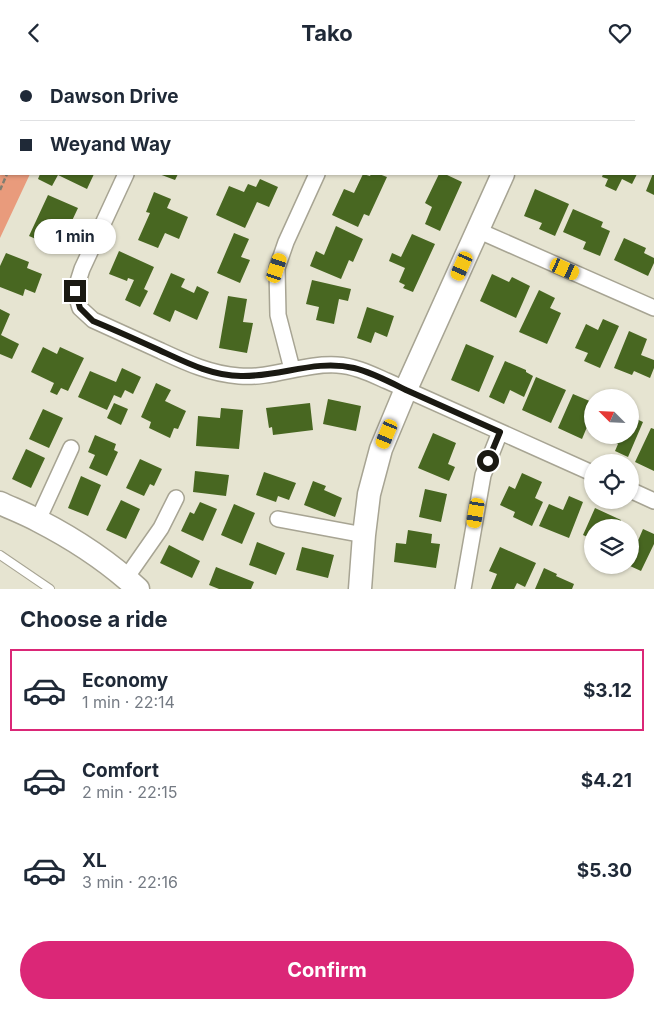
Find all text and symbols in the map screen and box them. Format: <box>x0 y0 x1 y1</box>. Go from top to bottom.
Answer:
icon: back <box>20 19 48 47</box>
icon: heart <box>606 19 634 47</box>
text: Tako <box>301 20 353 46</box>
text: Dawson Drive <box>50 85 179 108</box>
text: Weyand Way <box>50 133 171 156</box>
callout: 1 min <box>34 219 116 253</box>
text: 1 min <box>55 226 95 246</box>
car <box>449 249 474 283</box>
car <box>265 251 288 285</box>
car <box>548 256 581 282</box>
route end <box>64 280 86 302</box>
north arrow <box>584 389 639 444</box>
map controls <box>584 389 639 574</box>
car <box>374 417 399 451</box>
route start <box>477 450 499 472</box>
button: locate <box>584 454 639 509</box>
car <box>466 497 485 529</box>
button: layers <box>584 519 639 574</box>
text: Choose a ride <box>20 606 168 632</box>
icon: car <box>22 668 67 713</box>
text: Economy <box>82 669 168 692</box>
text: $3.12 <box>583 679 632 702</box>
text: 1 min · 22:14 <box>82 692 175 712</box>
icon: car <box>22 758 67 803</box>
text: Comfort <box>82 759 159 782</box>
text: $4.21 <box>581 769 632 792</box>
text: 2 min · 22:15 <box>82 782 178 802</box>
icon: car <box>22 848 67 893</box>
text: XL <box>82 849 107 872</box>
text: $5.30 <box>577 859 632 882</box>
text: 3 min · 22:16 <box>82 872 178 892</box>
button: Confirm <box>20 941 634 999</box>

